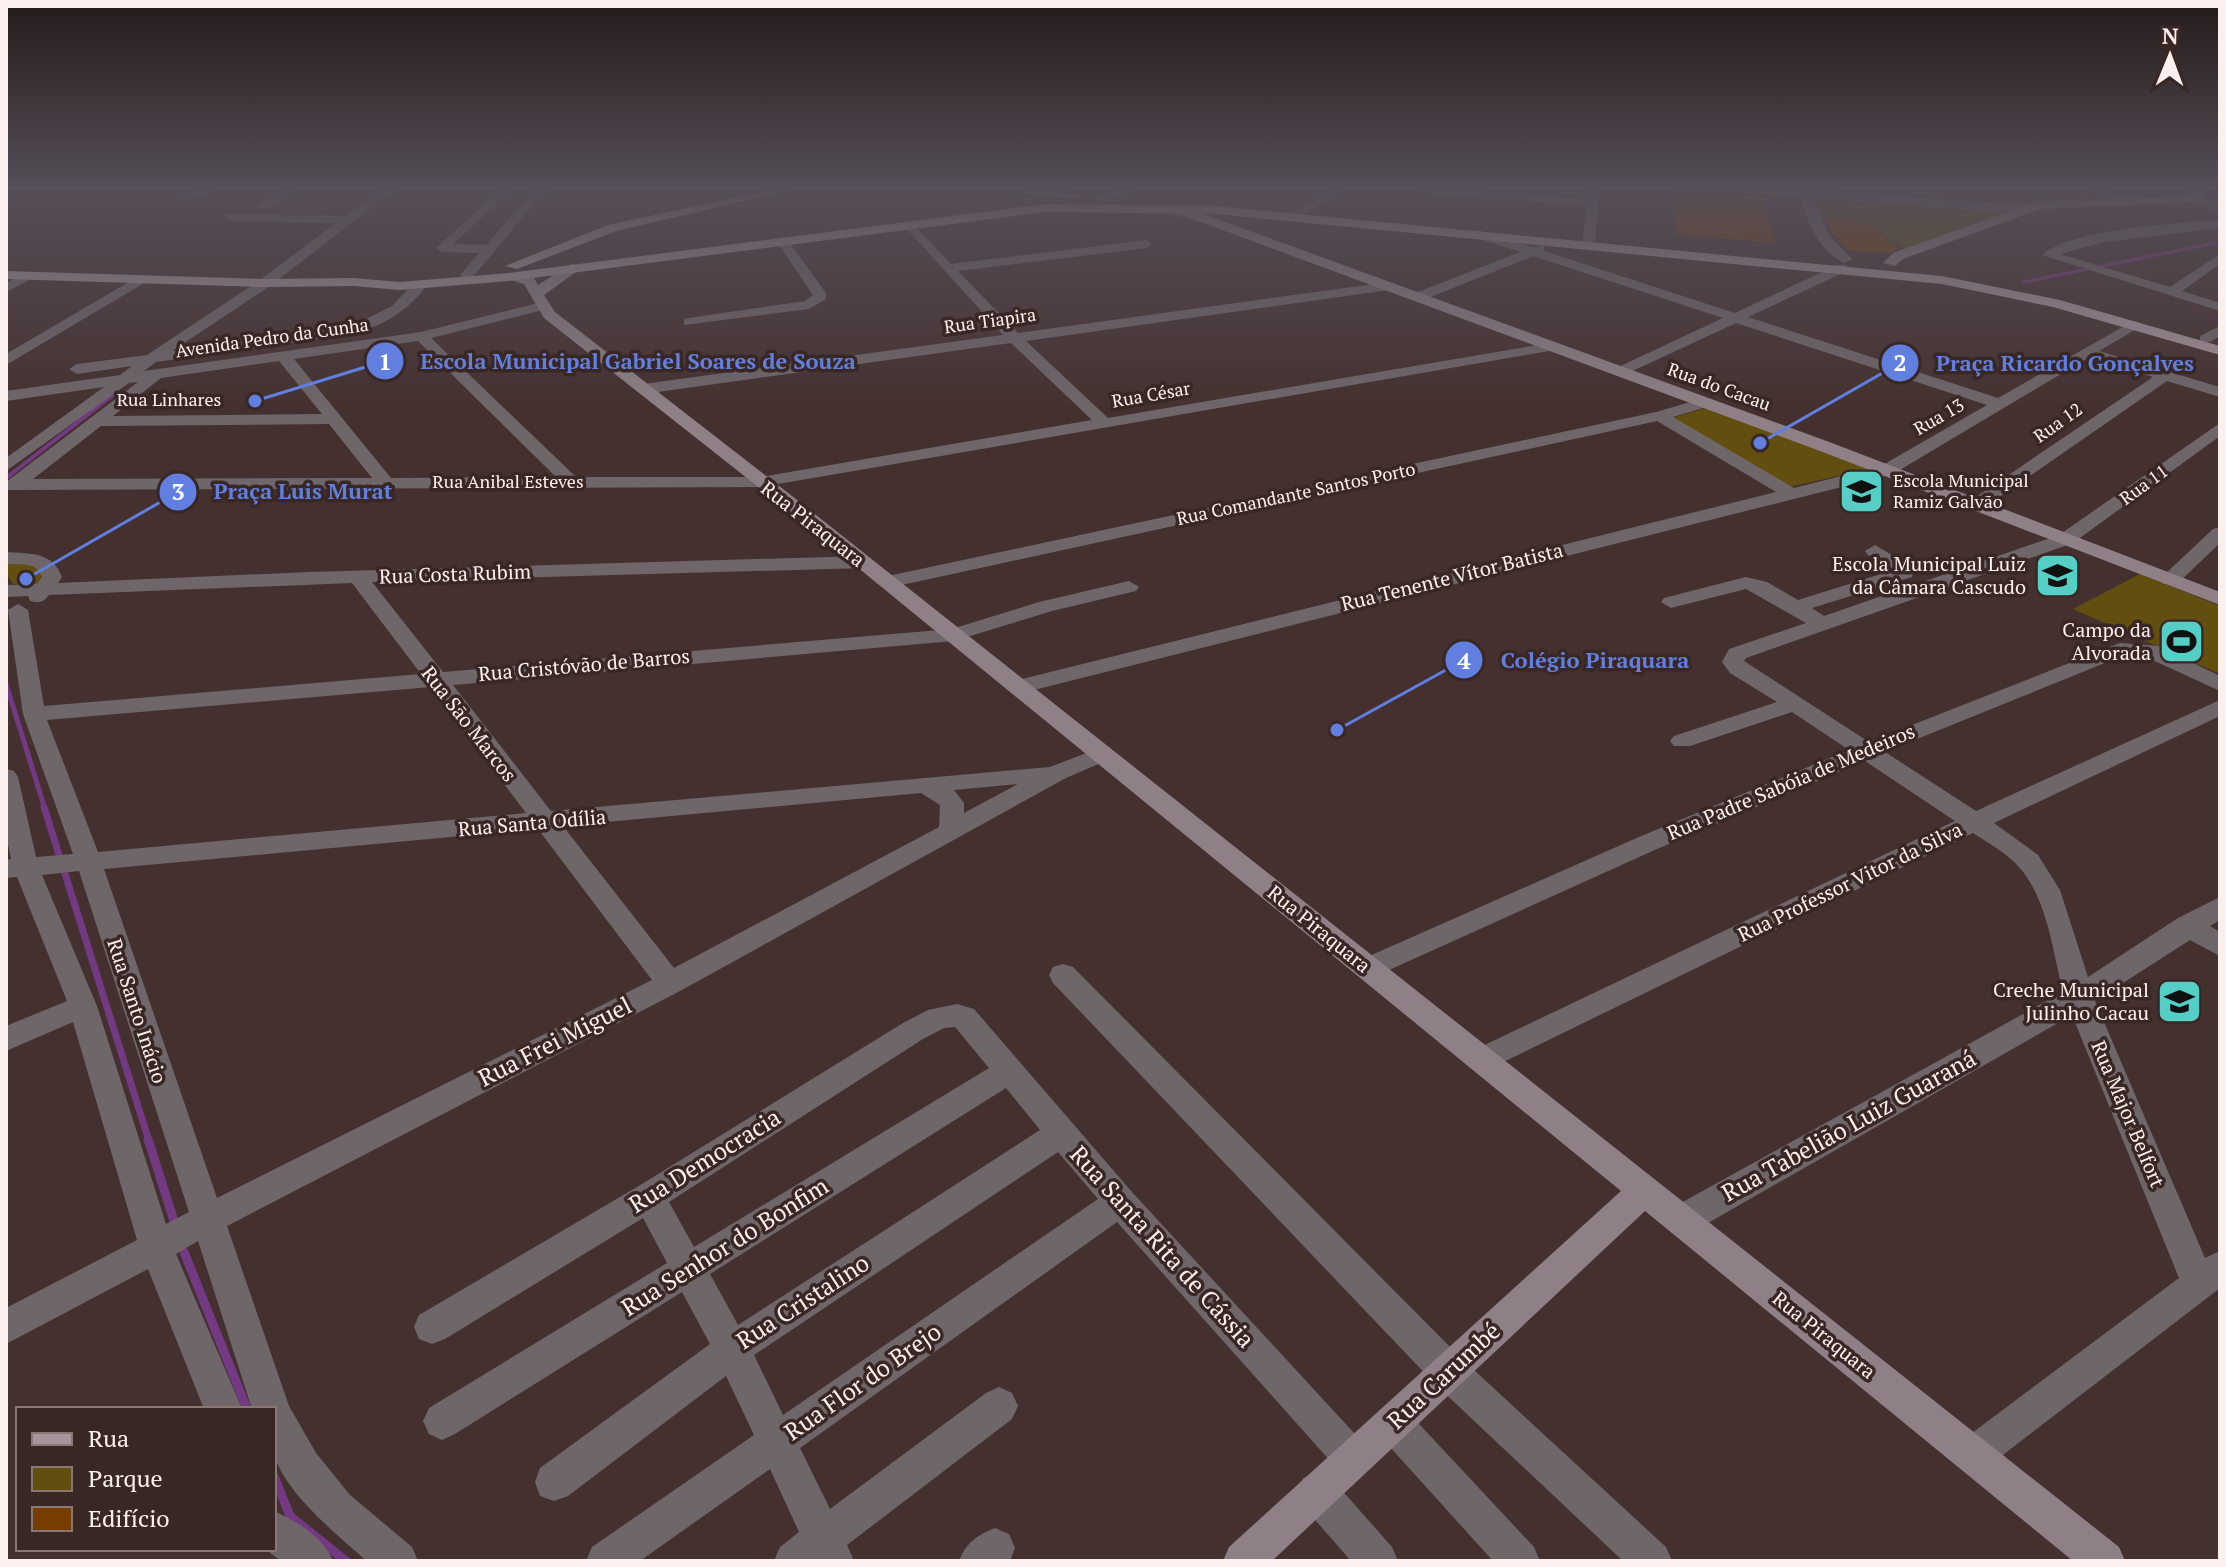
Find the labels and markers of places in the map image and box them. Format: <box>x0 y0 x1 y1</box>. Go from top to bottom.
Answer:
callout: Escola Municipal Gabriel Soares de Souza <box>365 338 872 384</box>
callout: Praça Ricardo Gonçalves <box>1880 340 2210 386</box>
school or university icon: Escola Municipal Ramiz Galvão <box>1838 467 1886 515</box>
place label: Escola Municipal Ramiz Galvão <box>1893 468 2029 513</box>
callout: Praça Luis Murat <box>158 469 409 515</box>
place label: Escola Municipal Luiz da Câmara Cascudo <box>1832 550 2026 600</box>
school or university icon: Escola Municipal Luiz da Câmara Cascudo <box>2033 552 2081 600</box>
place label: Campo da Alvorada <box>2062 616 2151 666</box>
sports icon: Campo da Alvorada <box>2158 617 2206 665</box>
callout: Colégio Piraquara <box>1444 637 1705 683</box>
place label: Creche Municipal Julinho Cacau <box>1993 976 2149 1026</box>
school or university icon: Creche Municipal Julinho Cacau <box>2156 978 2204 1026</box>

